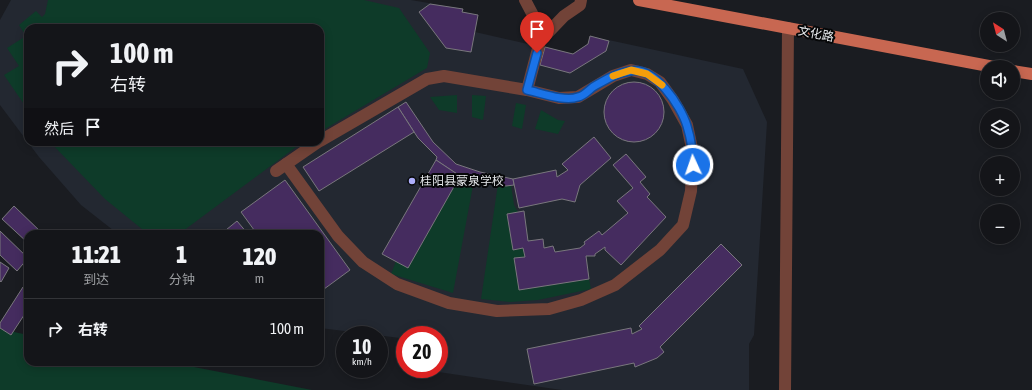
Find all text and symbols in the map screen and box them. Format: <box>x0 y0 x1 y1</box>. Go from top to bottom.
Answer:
pin <box>520 12 554 53</box>
north arrow <box>980 12 1020 52</box>
map controls <box>980 12 1020 244</box>
icon: arrive <box>526 18 548 40</box>
street label: 文化路 <box>797 24 835 44</box>
text: 100 m <box>110 37 173 69</box>
icon: right <box>44 40 96 92</box>
button: sound <box>980 60 1020 100</box>
text: 右转 <box>110 74 146 95</box>
button: layers <box>980 108 1020 148</box>
icon: arrive <box>82 116 104 138</box>
text: 然后 <box>44 120 74 137</box>
position arrow <box>672 144 714 186</box>
button: + <box>980 156 1020 196</box>
place label: 桂阳县蒙泉学校 <box>420 174 504 188</box>
marker: 桂阳县蒙泉学校 <box>407 176 417 186</box>
button: − <box>980 204 1020 244</box>
text: 11:21 <box>72 241 121 268</box>
text: 1 <box>176 241 187 268</box>
text: 120 <box>242 243 276 270</box>
text: m <box>255 271 264 286</box>
text: 到达 <box>83 272 109 287</box>
text: 分钟 <box>169 272 195 287</box>
icon: right <box>44 318 66 340</box>
text: 100 m <box>270 320 304 337</box>
text: 右转 <box>78 321 108 338</box>
speed limit sign: 20 <box>396 326 448 378</box>
text: 10 <box>353 335 371 358</box>
text: km/h <box>352 356 372 367</box>

